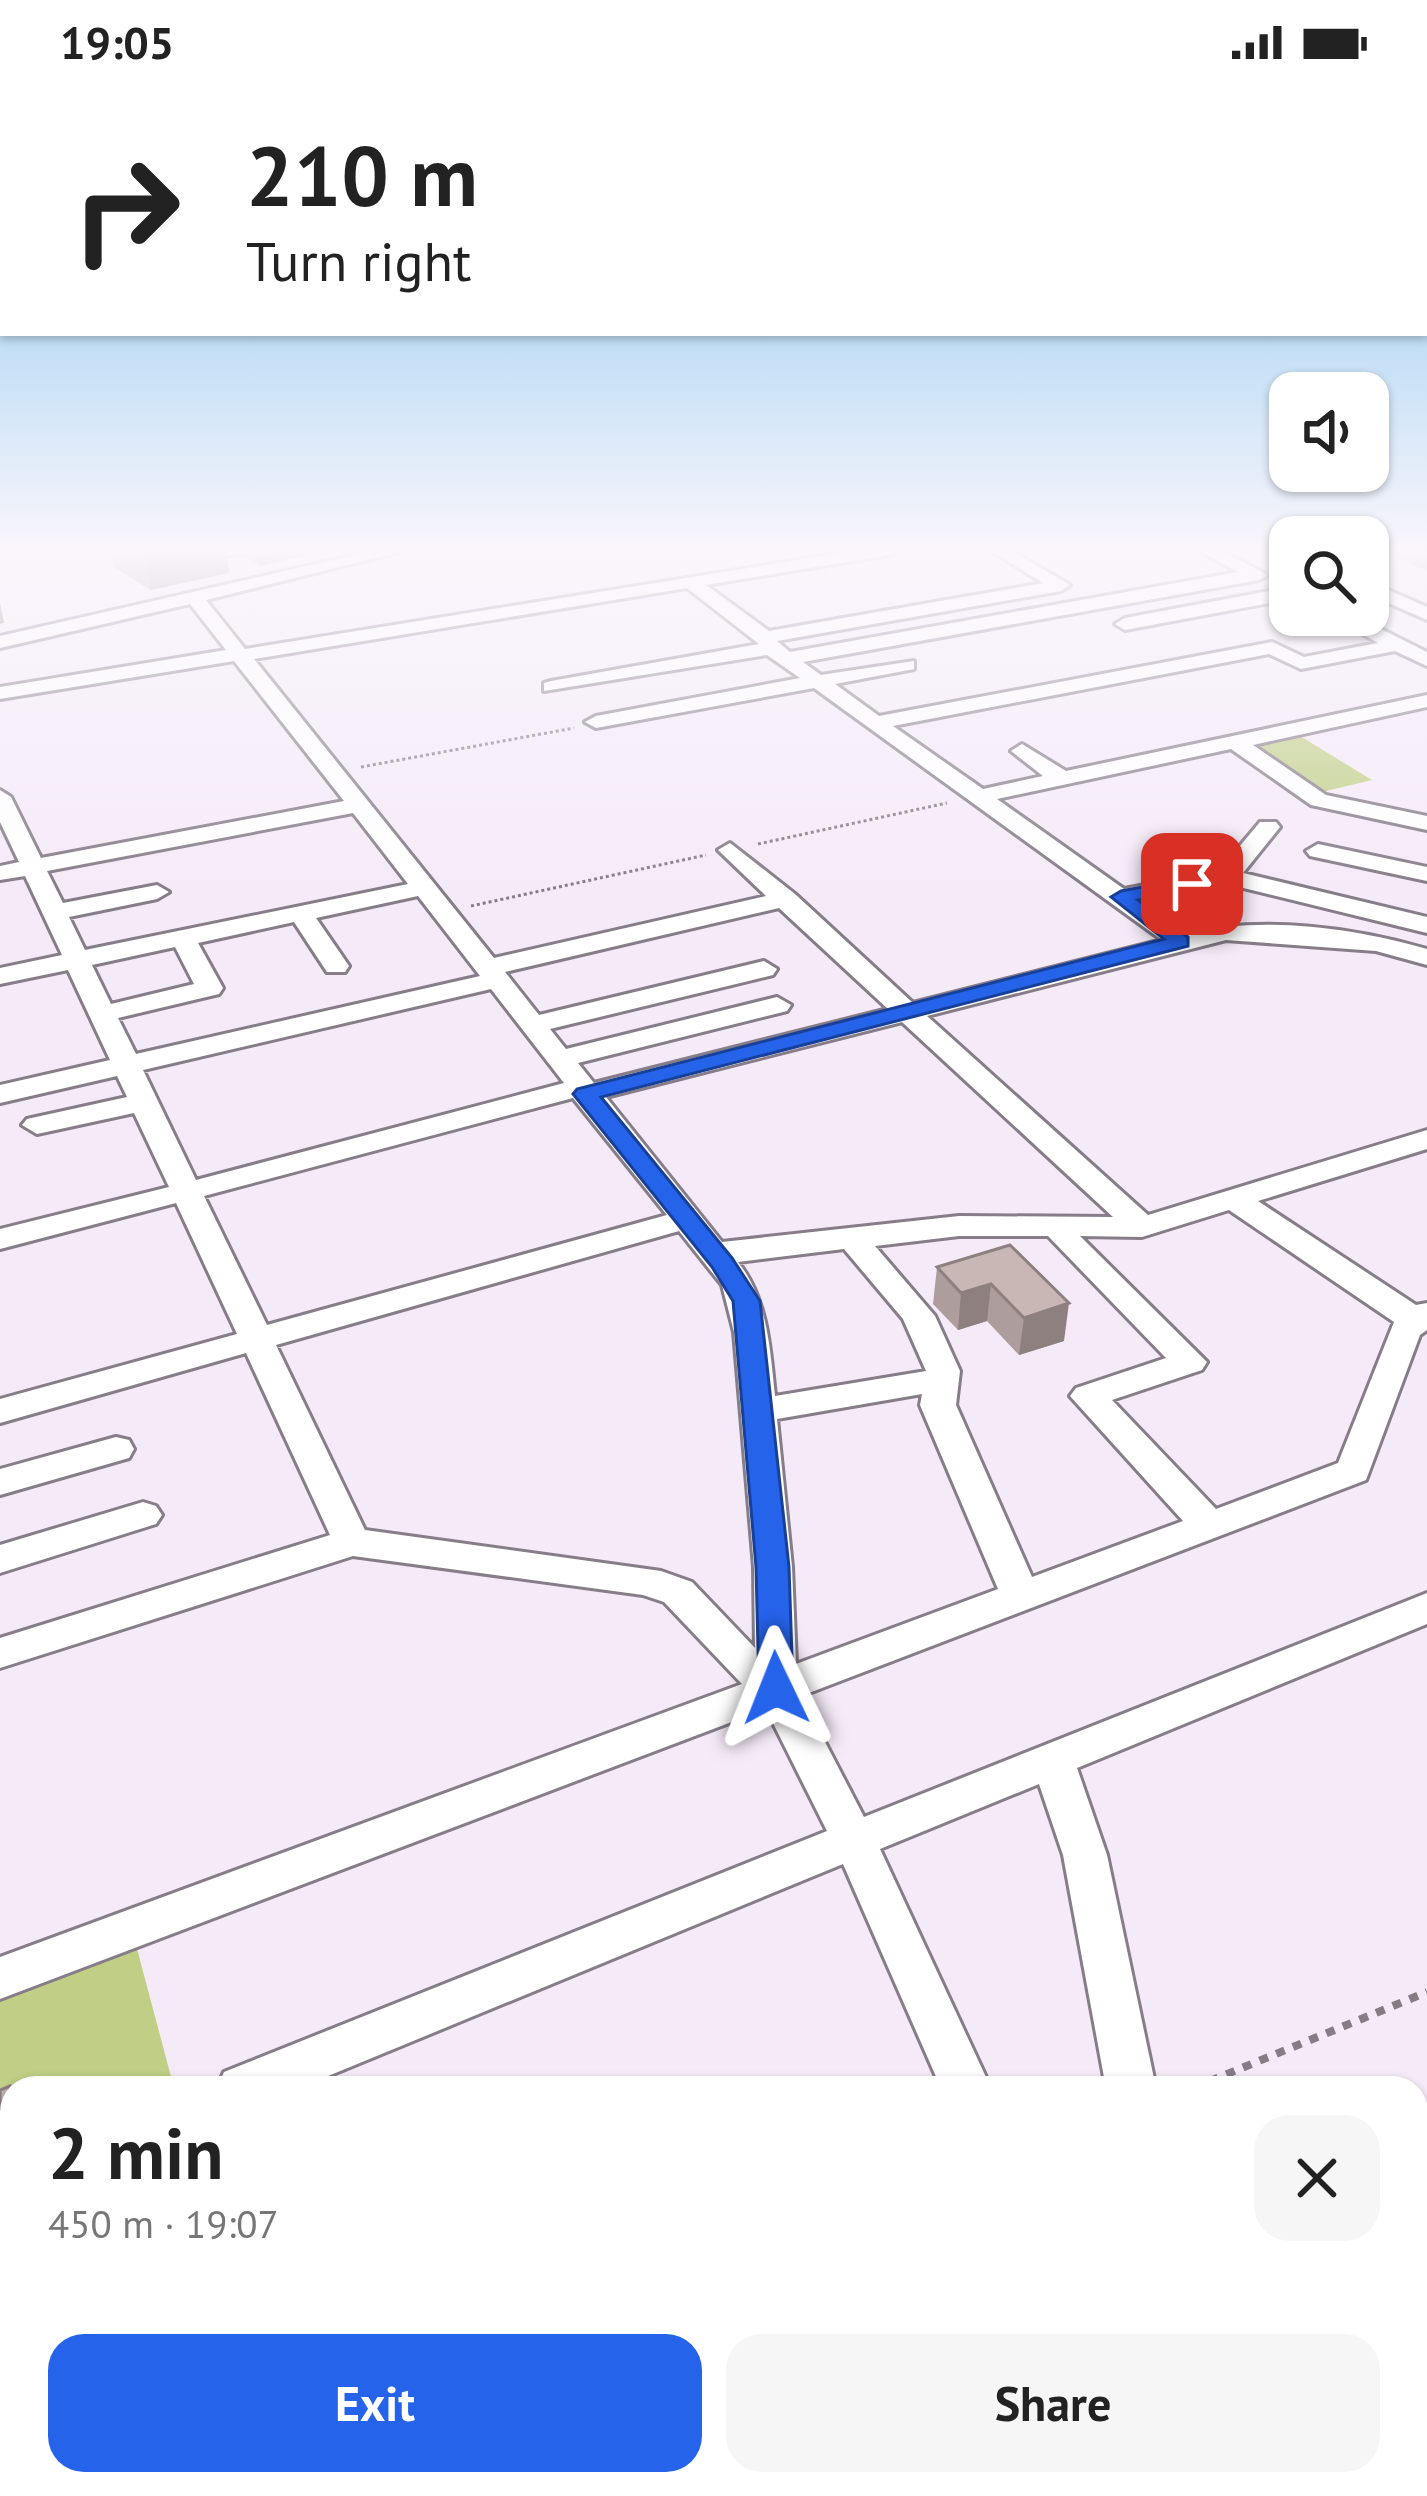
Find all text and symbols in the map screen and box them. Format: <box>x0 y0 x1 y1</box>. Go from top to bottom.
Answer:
text: 19:05 <box>60 13 174 71</box>
text: 210 m <box>246 120 478 229</box>
icon: right <box>48 132 204 288</box>
text: Turn right <box>246 226 471 296</box>
map controls <box>1269 372 1389 636</box>
button: sound <box>1269 372 1389 492</box>
button: search <box>1269 516 1389 636</box>
pin <box>1141 833 1243 935</box>
icon: arrive <box>1159 851 1225 917</box>
position arrow <box>713 1625 839 1751</box>
text: 2 min <box>48 2106 224 2199</box>
button: close <box>1254 2115 1380 2241</box>
text: 450 m · 19:07 <box>48 2198 279 2249</box>
button: Exit <box>48 2334 702 2472</box>
button: Share <box>726 2334 1380 2472</box>

